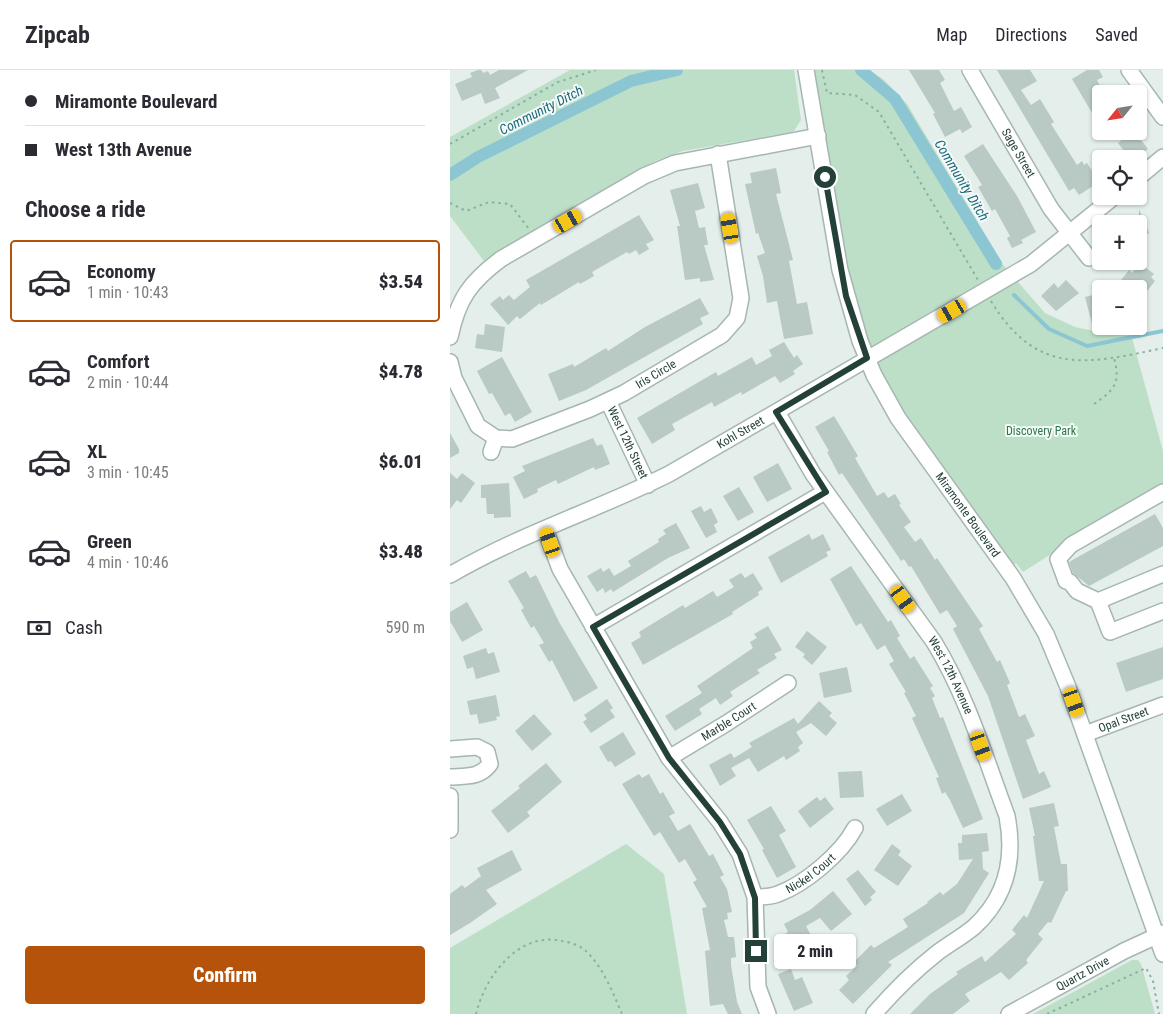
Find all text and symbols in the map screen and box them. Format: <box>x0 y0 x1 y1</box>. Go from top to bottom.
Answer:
text: Zipcab <box>25 21 90 49</box>
text: Map <box>936 24 967 45</box>
text: Directions <box>995 24 1067 45</box>
text: Saved <box>1095 24 1138 45</box>
water label: Community Ditch <box>496 82 586 138</box>
north arrow <box>1092 85 1148 140</box>
map controls <box>1092 85 1147 335</box>
text: Miramonte Boulevard <box>55 90 217 113</box>
street label: Sage Street <box>999 126 1038 180</box>
water label: Community Ditch <box>931 137 993 223</box>
text: West 13th Avenue <box>55 138 192 161</box>
button: locate <box>1092 150 1147 205</box>
route start <box>814 166 836 188</box>
text: Choose a ride <box>25 197 146 222</box>
car <box>551 207 584 235</box>
car <box>720 212 739 244</box>
button: + <box>1092 215 1147 270</box>
icon: car <box>27 259 72 304</box>
text: Economy <box>87 260 156 283</box>
text: $3.54 <box>379 270 423 293</box>
button: − <box>1092 280 1147 335</box>
text: 1 min · 10:43 <box>87 283 169 302</box>
car <box>935 297 968 325</box>
icon: car <box>27 349 72 394</box>
text: Comfort <box>87 350 150 373</box>
street label: Iris Circle <box>633 357 679 392</box>
text: $4.78 <box>379 360 423 383</box>
text: 2 min · 10:44 <box>87 373 169 392</box>
street label: West 12th Street <box>605 404 651 481</box>
street label: Kohl Street <box>715 413 767 452</box>
park label: Discovery Park <box>1006 424 1077 438</box>
icon: car <box>27 439 72 484</box>
text: XL <box>87 440 107 463</box>
text: $6.01 <box>379 450 423 473</box>
text: 3 min · 10:45 <box>87 463 169 482</box>
street label: Miramonte Boulevard <box>933 470 1003 560</box>
car <box>538 525 561 559</box>
icon: car <box>27 529 72 574</box>
text: Green <box>87 530 132 553</box>
text: $3.48 <box>379 540 423 563</box>
text: 4 min · 10:46 <box>87 553 169 572</box>
car <box>888 582 917 616</box>
icon: cash <box>25 614 53 642</box>
text: Cash <box>65 616 103 639</box>
text: 590 m <box>386 618 425 637</box>
street label: West 12th Avenue <box>925 634 976 716</box>
car <box>1061 685 1086 719</box>
street label: Marble Court <box>699 699 759 744</box>
street label: Opal Street <box>1096 704 1151 735</box>
car <box>968 729 993 763</box>
street label: Nickel Court <box>783 850 839 897</box>
callout: 2 min <box>774 934 856 968</box>
route end <box>745 940 767 962</box>
text: 2 min <box>797 942 833 961</box>
button: Confirm <box>25 946 425 1004</box>
street label: Quartz Drive <box>1054 953 1112 994</box>

